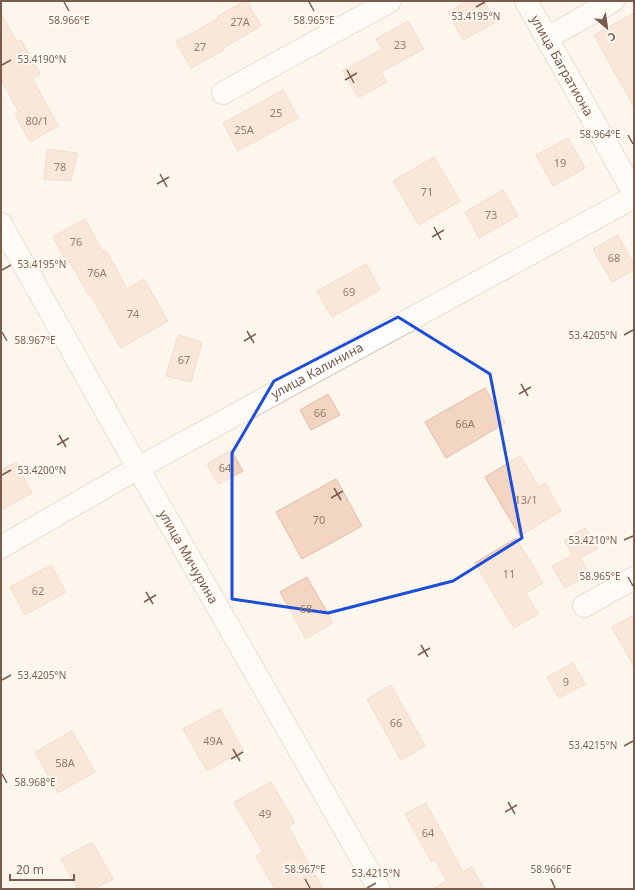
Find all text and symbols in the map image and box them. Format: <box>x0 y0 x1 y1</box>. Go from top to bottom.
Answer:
north arrow <box>587 8 627 48</box>
text: 53.4195°N <box>452 9 500 23</box>
street label: улица Багратиона <box>527 12 598 119</box>
text: 58.966°E <box>48 13 90 27</box>
text: 58.965°E <box>293 13 335 27</box>
house number: 27А <box>230 14 251 29</box>
text: С <box>605 29 619 45</box>
house number: 23 <box>394 37 406 52</box>
house number: 27 <box>194 39 206 54</box>
text: 53.4190°N <box>18 52 66 66</box>
house number: 25 <box>270 105 282 120</box>
house number: 80/1 <box>26 113 48 128</box>
house number: 25А <box>234 122 255 137</box>
text: 58.964°E <box>579 127 621 141</box>
house number: 19 <box>554 155 566 170</box>
house number: 78 <box>54 159 66 174</box>
house number: 71 <box>421 184 433 199</box>
house number: 73 <box>485 207 497 222</box>
house number: 76 <box>70 234 82 249</box>
house number: 68 <box>608 250 620 265</box>
text: 53.4195°N <box>18 257 66 271</box>
house number: 76А <box>87 265 108 280</box>
house number: 69 <box>343 284 355 299</box>
house number: 74 <box>127 306 140 321</box>
text: 53.4205°N <box>569 328 617 342</box>
text: 58.967°E <box>14 333 56 347</box>
street label: улица Калинина <box>268 338 366 403</box>
house number: 67 <box>178 352 190 367</box>
house number: 66 <box>314 405 326 420</box>
house number: 66А <box>455 416 476 431</box>
house number: 64 <box>219 460 232 475</box>
text: 53.4200°N <box>18 463 66 477</box>
house number: 13/1 <box>515 492 537 507</box>
street label: улица Мичурина <box>155 506 223 607</box>
house number: 70 <box>313 512 325 527</box>
text: 53.4210°N <box>569 533 617 547</box>
house number: 11 <box>503 566 515 581</box>
text: 58.965°E <box>579 569 621 583</box>
house number: 62 <box>32 583 44 598</box>
house number: 68 <box>300 601 312 616</box>
text: 53.4205°N <box>18 668 66 682</box>
house number: 9 <box>563 674 569 689</box>
house number: 66 <box>390 715 402 730</box>
house number: 49А <box>203 733 224 748</box>
text: 53.4215°N <box>569 738 617 752</box>
house number: 58А <box>55 755 76 770</box>
text: 58.968°E <box>14 775 56 789</box>
house number: 49 <box>259 806 271 821</box>
house number: 64 <box>422 825 435 840</box>
scale bar <box>10 856 74 882</box>
text: 20 m <box>16 861 44 878</box>
text: 58.967°E <box>284 862 326 876</box>
text: 58.966°E <box>530 862 572 876</box>
text: 53.4215°N <box>352 866 400 880</box>

